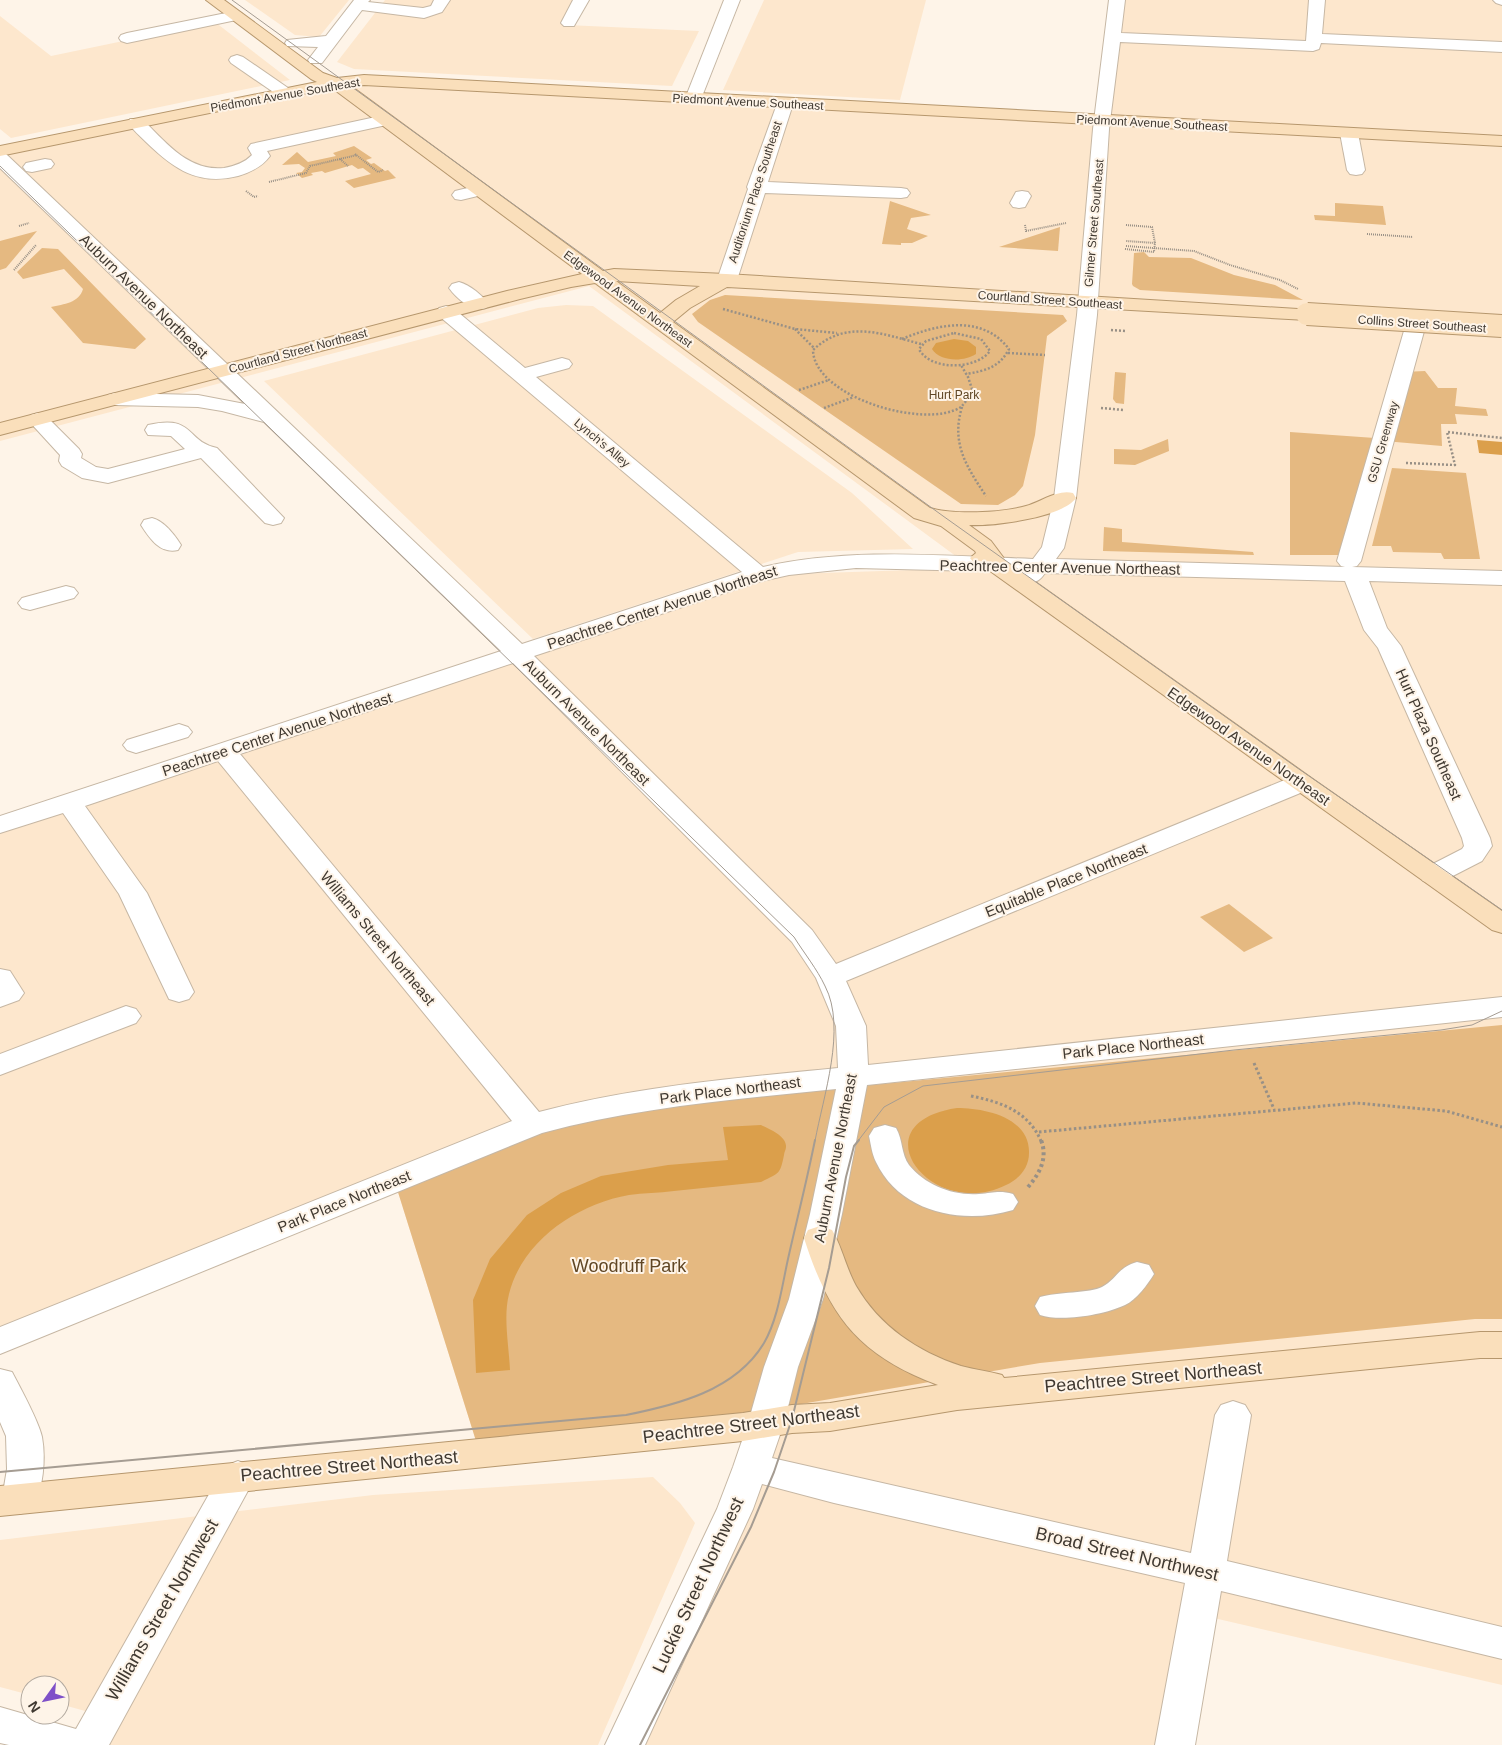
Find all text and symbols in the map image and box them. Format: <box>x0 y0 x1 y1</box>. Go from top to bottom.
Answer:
street label: Piedmont Avenue Southeast <box>209 75 361 115</box>
street label: Piedmont Avenue Southeast <box>672 91 825 113</box>
street label: Piedmont Avenue Southeast <box>1076 112 1229 134</box>
street label: Auditorium Place Southeast <box>725 119 785 265</box>
street label: Gilmer Street Southeast <box>1081 158 1107 287</box>
street label: Auburn Avenue Northeast <box>76 230 212 362</box>
street label: Edgewood Avenue Northeast <box>561 248 695 351</box>
street label: Courtland Street Southeast <box>977 288 1123 312</box>
street label: Collins Street Southeast <box>1357 313 1487 336</box>
street label: Courtland Street Northeast <box>227 326 369 376</box>
park label: Hurt Park <box>929 388 980 402</box>
street label: GSU Greenway <box>1365 400 1401 484</box>
street label: Lynch's Alley <box>571 416 633 470</box>
street label: Peachtree Center Avenue Northeast <box>940 556 1181 578</box>
street label: Peachtree Center Avenue Northeast <box>545 561 780 652</box>
street label: Auburn Avenue Northeast <box>520 655 654 789</box>
street label: Hurt Plaza Southeast <box>1392 666 1466 803</box>
street label: Edgewood Avenue Northeast <box>1165 683 1334 809</box>
street label: Peachtree Center Avenue Northeast <box>160 688 395 779</box>
street label: Equitable Place Northeast <box>982 839 1150 920</box>
street label: Williams Street Northeast <box>317 868 439 1009</box>
street label: Park Place Northeast <box>1062 1030 1205 1062</box>
street label: Auburn Avenue Northeast <box>810 1071 860 1244</box>
street label: Park Place Northeast <box>659 1073 802 1107</box>
street label: Park Place Northeast <box>275 1166 414 1235</box>
park label: Woodruff Park <box>572 1256 687 1276</box>
street label: Peachtree Street Northeast <box>1043 1358 1263 1396</box>
street label: Peachtree Street Northeast <box>642 1401 860 1447</box>
street label: Peachtree Street Northeast <box>239 1447 459 1485</box>
street label: Luckie Street Northwest <box>649 1494 747 1676</box>
street label: Williams Street Northwest <box>102 1516 222 1704</box>
street label: Broad Street Northwest <box>1034 1523 1220 1585</box>
north arrow <box>20 1675 70 1725</box>
text: N <box>25 1698 44 1716</box>

